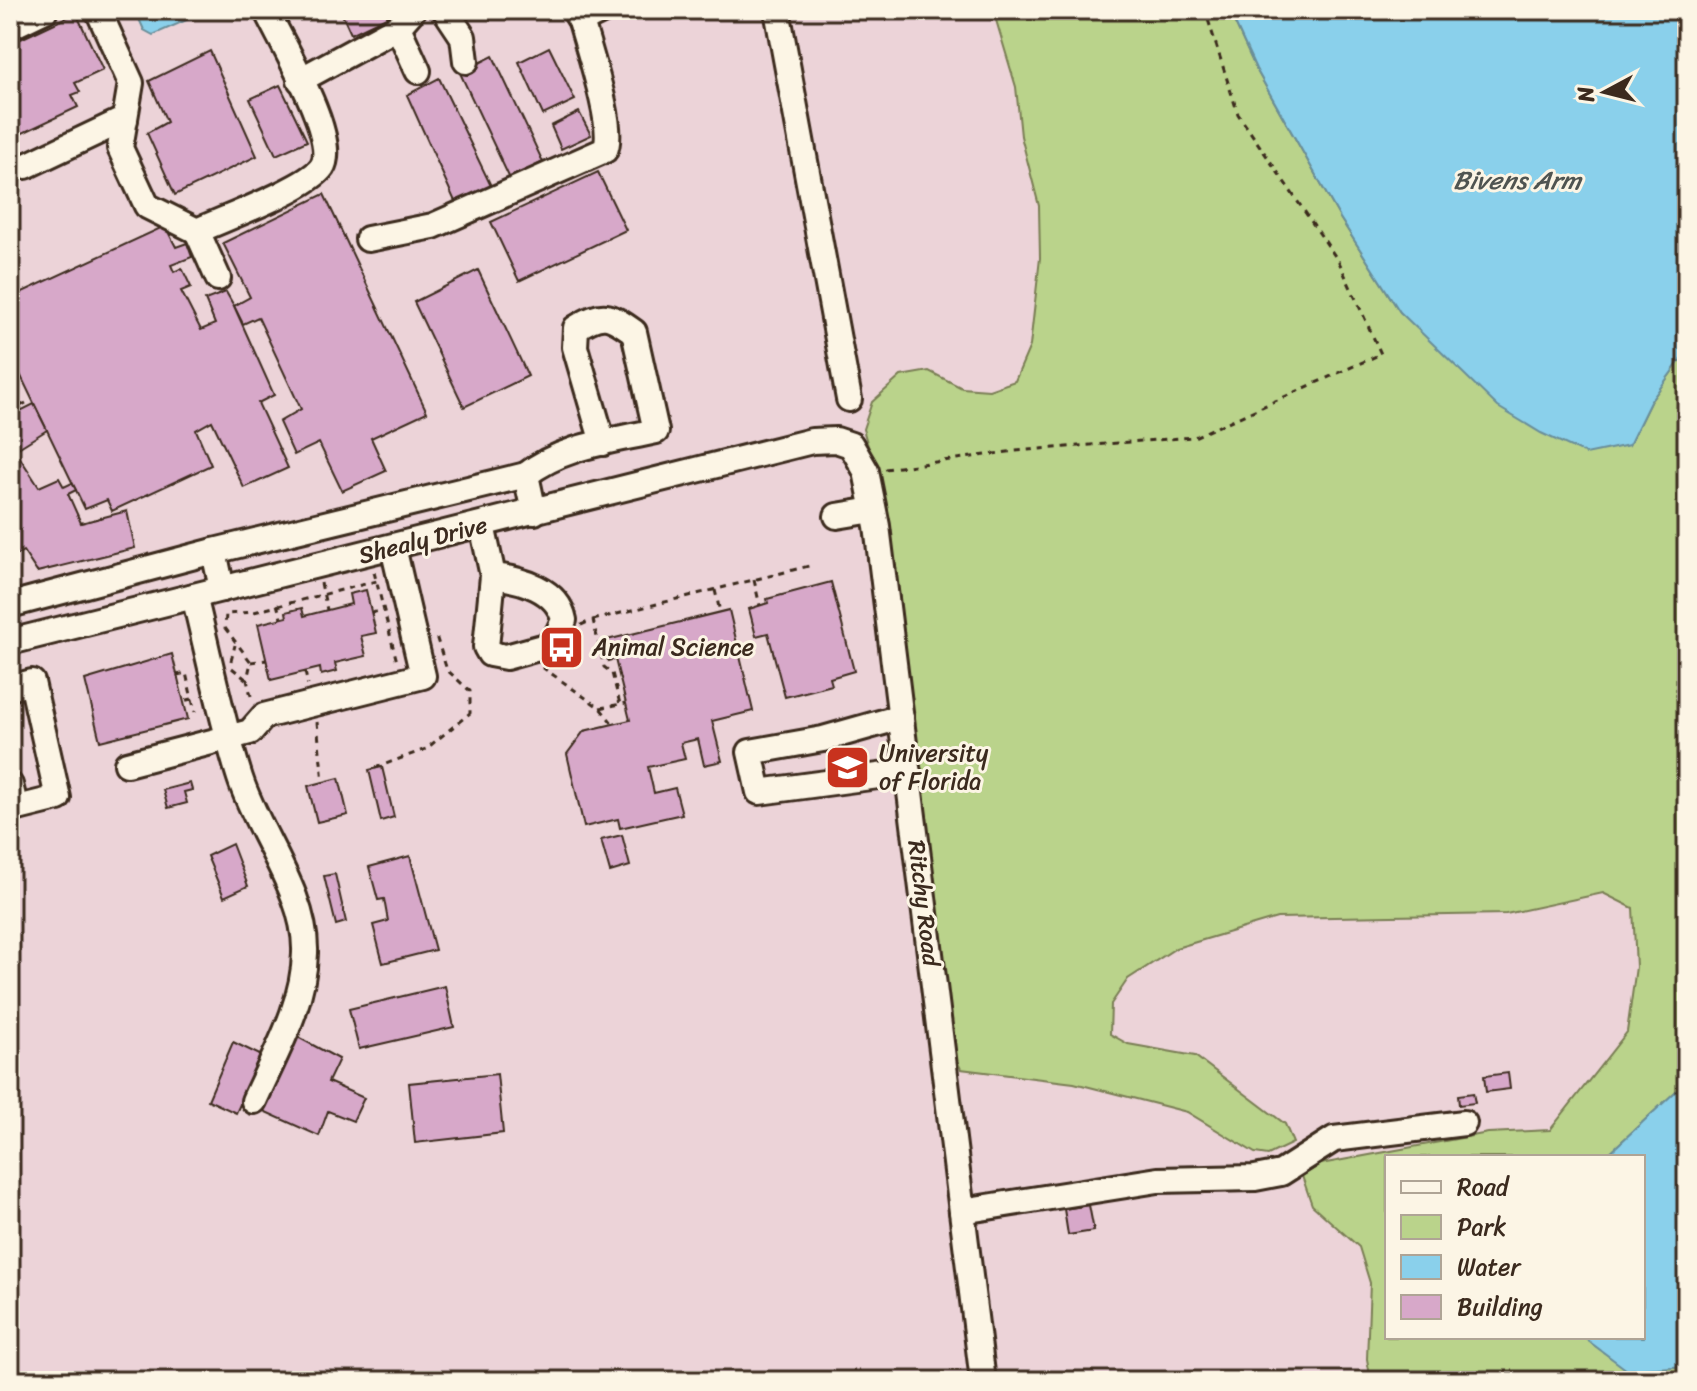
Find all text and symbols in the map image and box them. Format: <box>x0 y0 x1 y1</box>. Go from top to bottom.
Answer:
north arrow <box>1565 52 1645 132</box>
text: N <box>1565 84 1606 105</box>
water label: Bivens Arm <box>1453 157 1583 203</box>
street label: Shealy Drive <box>354 504 492 576</box>
bus stop icon: Animal Science <box>537 623 585 671</box>
place label: Animal Science <box>591 626 754 668</box>
place label: University of Florida <box>879 732 989 802</box>
school or university icon: University of Florida <box>824 743 872 791</box>
street label: Ritchy Road <box>895 838 953 970</box>
legend <box>1385 1155 1645 1339</box>
text: Road <box>1457 1166 1511 1208</box>
text: Park <box>1457 1206 1506 1248</box>
text: Water <box>1457 1246 1522 1288</box>
text: Building <box>1457 1286 1543 1328</box>

